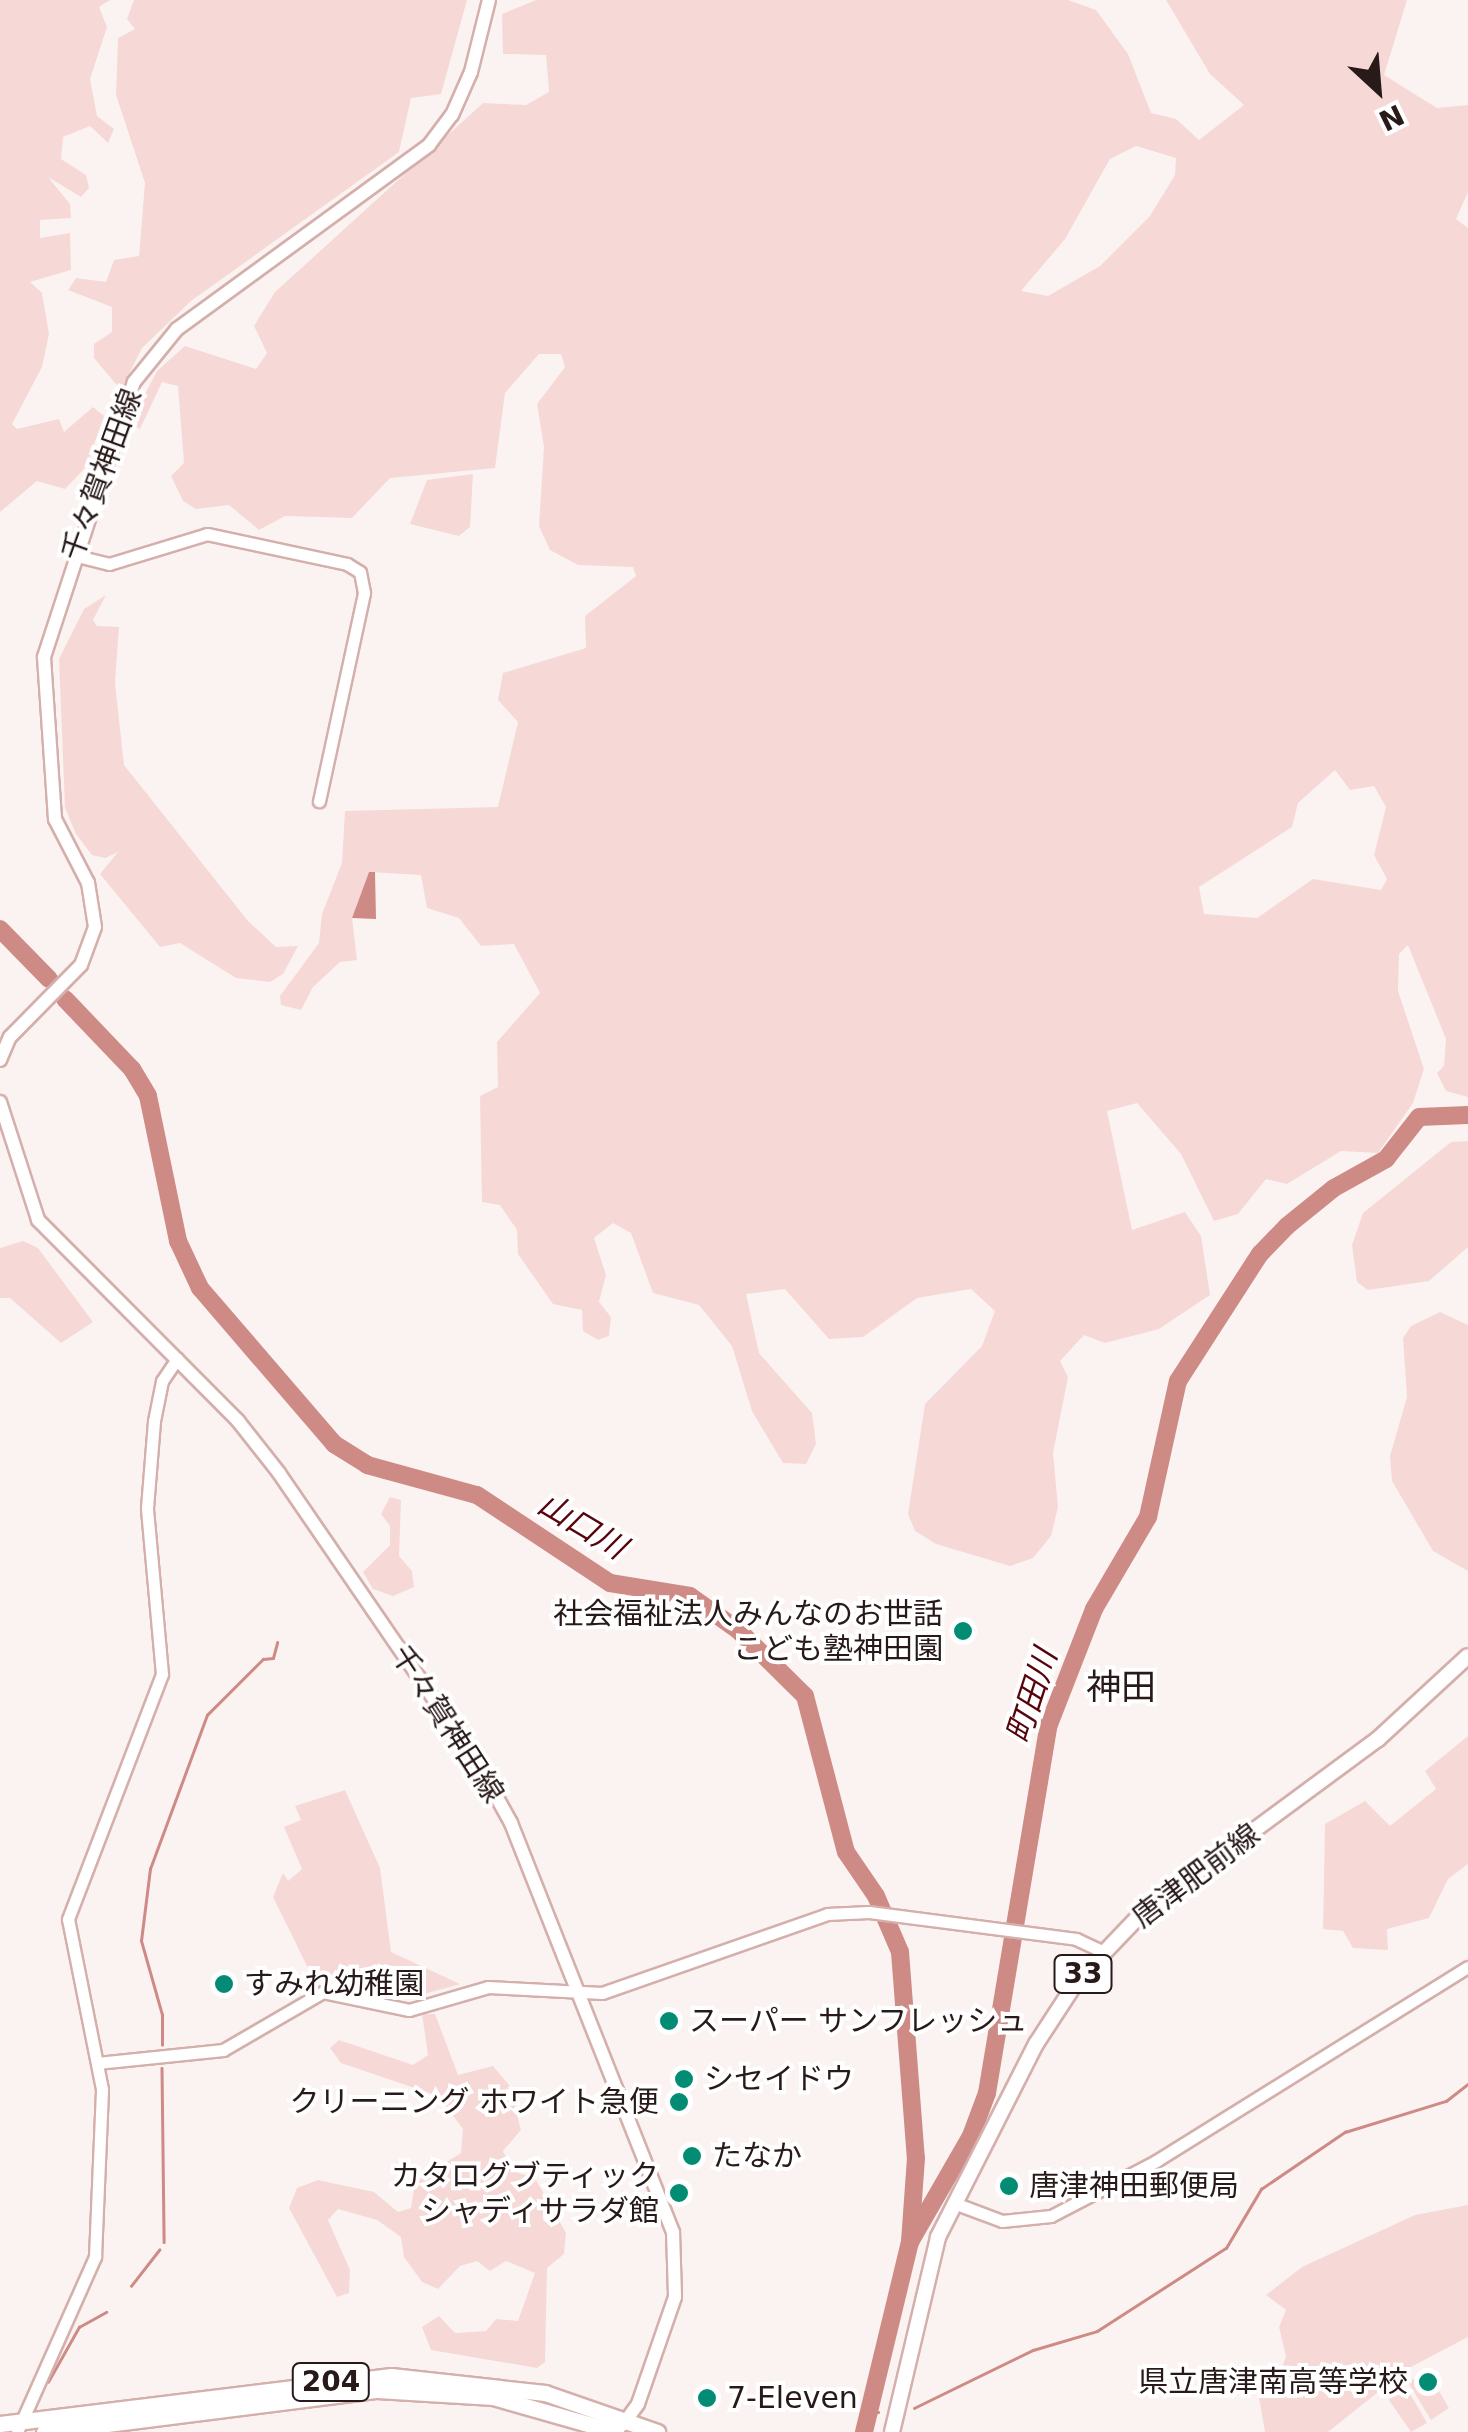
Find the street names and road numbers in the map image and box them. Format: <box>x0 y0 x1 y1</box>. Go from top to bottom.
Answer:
street label: 千々賀神田線 <box>54 384 150 566</box>
street label: 千々賀神田線 <box>383 1639 511 1809</box>
street label: 唐津肥前線 <box>1125 1816 1267 1936</box>
road number: 33 <box>1053 1951 1113 1997</box>
road number: 204 <box>291 2359 371 2405</box>

